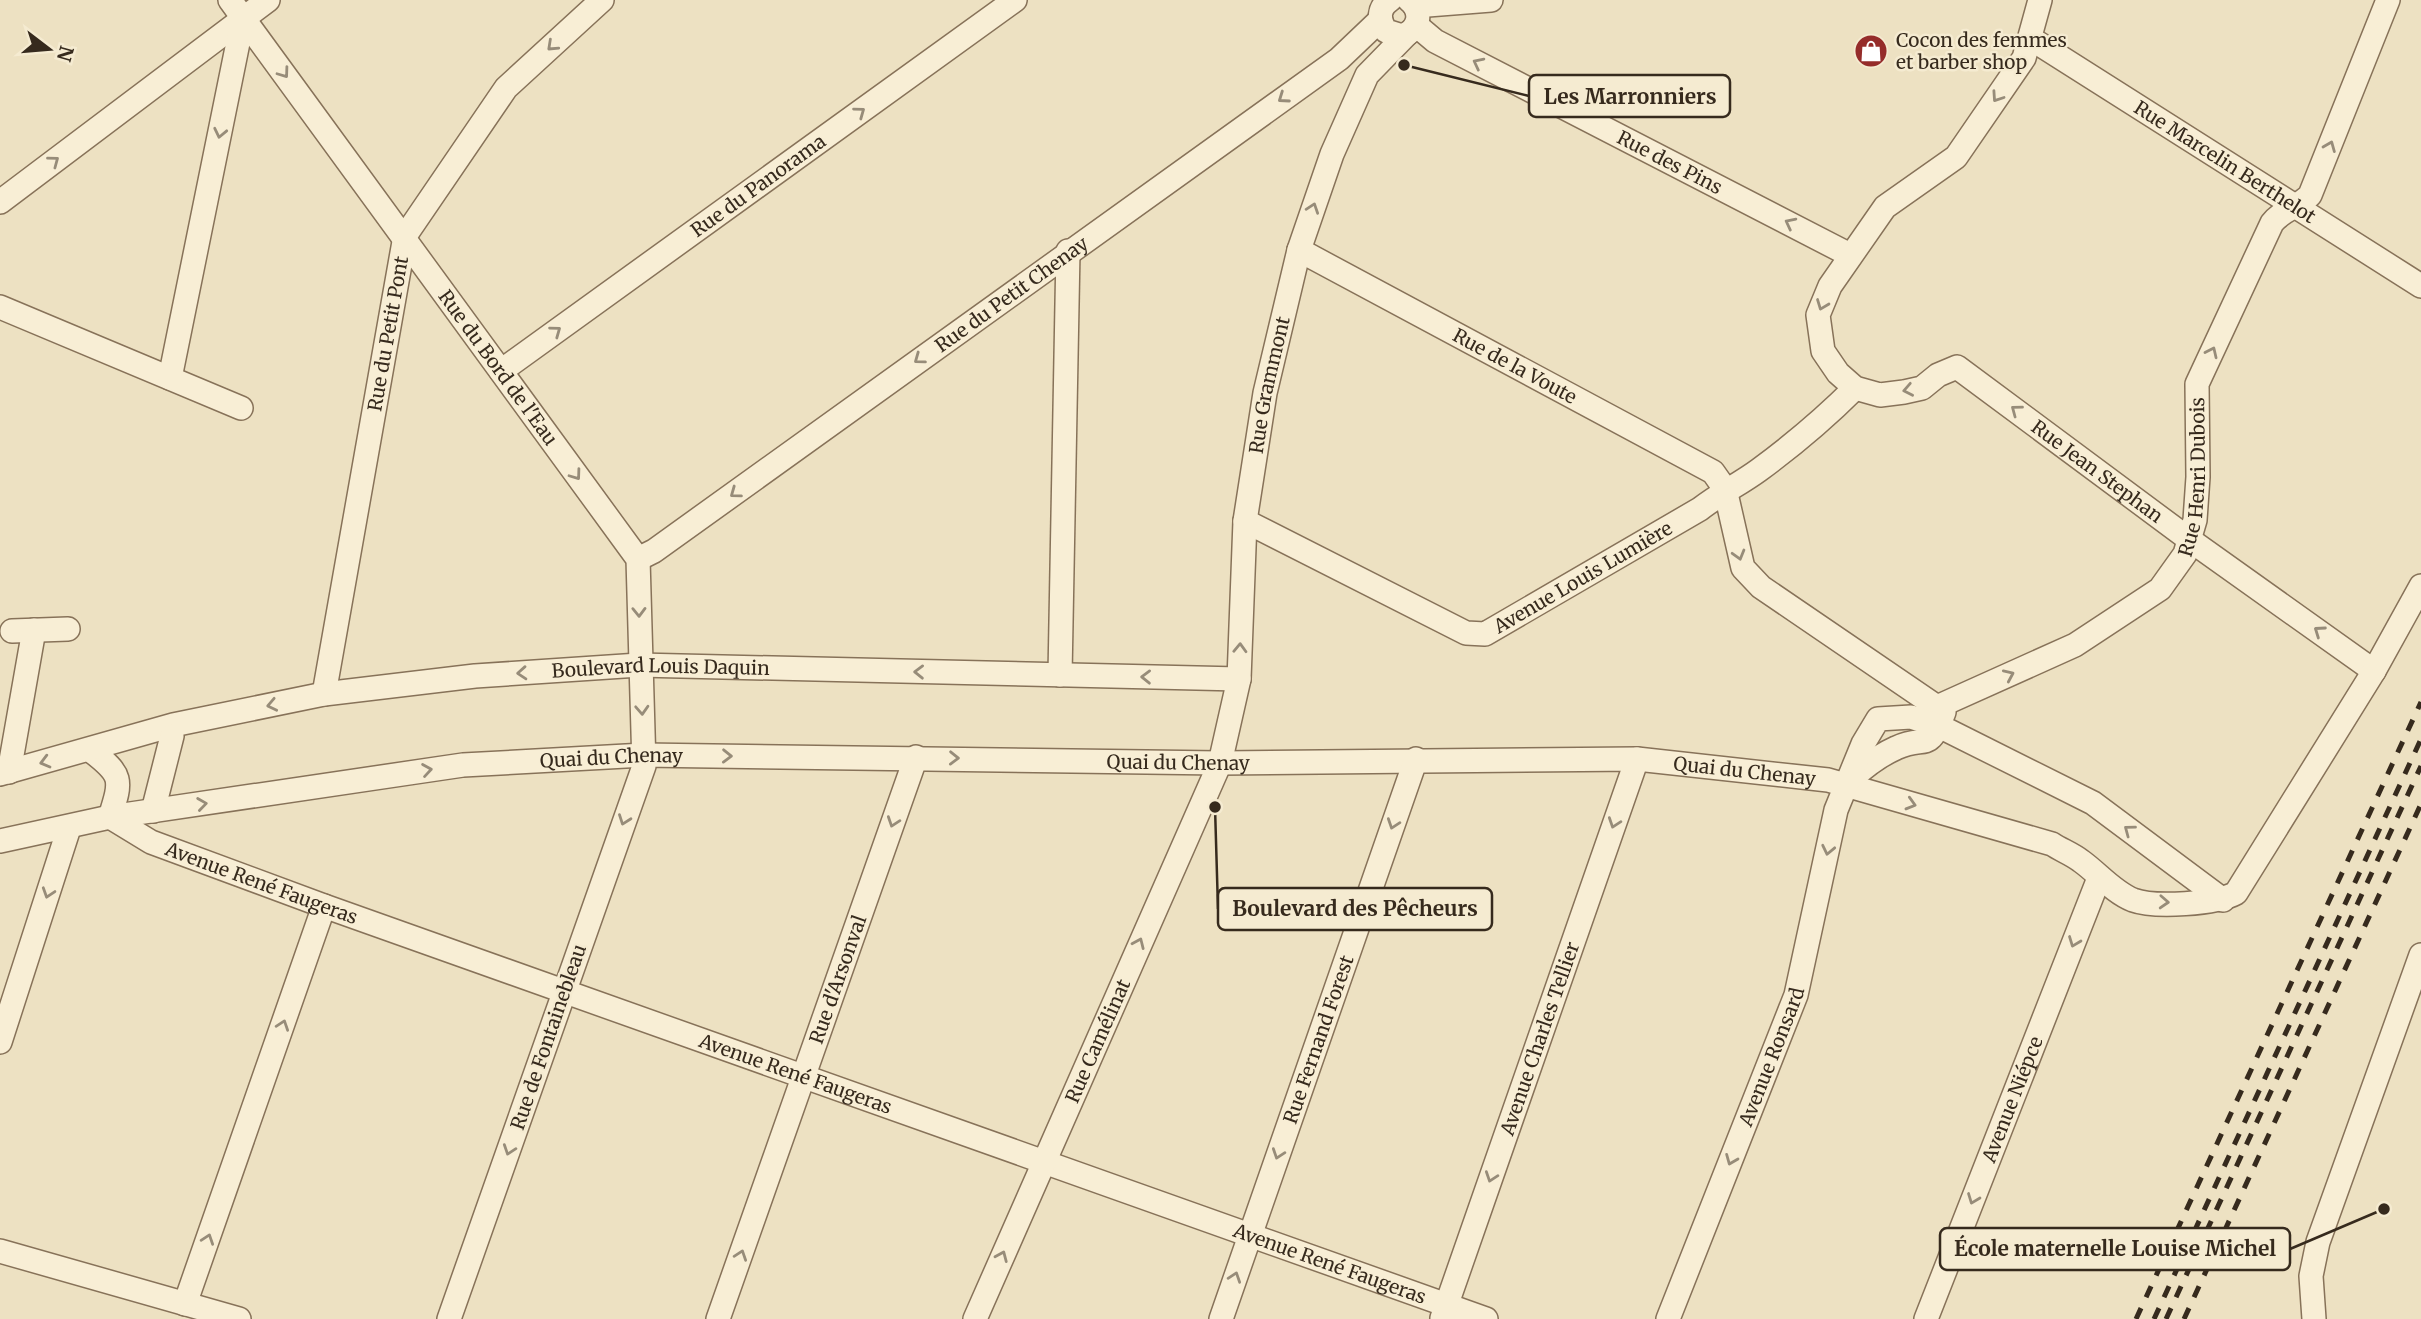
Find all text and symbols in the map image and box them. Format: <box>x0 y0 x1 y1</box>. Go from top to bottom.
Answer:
north arrow <box>14 14 84 84</box>
place label: Cocon des femmes et barber shop <box>1896 28 2067 74</box>
shop icon: Cocon des femmes et barber shop <box>1852 32 1890 70</box>
one-way arrow <box>547 37 560 50</box>
text: N <box>52 43 79 64</box>
one-way arrow <box>1473 58 1485 72</box>
one-way arrow <box>275 65 288 78</box>
callout: Les Marronniers <box>1529 75 1730 117</box>
text: Les Marronniers <box>1543 83 1717 110</box>
one-way arrow <box>1993 89 2005 102</box>
one-way arrow <box>1278 90 1291 102</box>
street label: Rue Marcelin Berthelot <box>2130 95 2321 229</box>
one-way arrow <box>852 108 865 120</box>
street label: Rue des Pins <box>1613 125 1726 199</box>
one-way arrow <box>214 127 229 139</box>
street label: Rue du Panorama <box>686 129 830 242</box>
one-way arrow <box>2322 141 2336 153</box>
one-way arrow <box>47 157 59 169</box>
one-way arrow <box>1305 202 1319 214</box>
one-way arrow <box>1785 218 1797 232</box>
street label: Rue du Petit Chenay <box>930 231 1093 357</box>
street label: Rue du Petit Pont <box>362 254 413 413</box>
street label: Rue du Bord de l'Eau <box>434 285 563 450</box>
one-way arrow <box>1816 298 1830 311</box>
street label: Rue Grammont <box>1244 313 1295 455</box>
street label: Rue de la Voute <box>1449 323 1581 409</box>
one-way arrow <box>548 327 561 339</box>
one-way arrow <box>2203 347 2217 359</box>
one-way arrow <box>914 351 927 363</box>
one-way arrow <box>1902 382 1914 397</box>
street label: Rue Henri Dubois <box>2173 397 2210 559</box>
one-way arrow <box>2011 406 2024 419</box>
street label: Rue Jean Stephan <box>2027 415 2168 528</box>
one-way arrow <box>568 467 580 480</box>
one-way arrow <box>730 484 743 497</box>
street label: Avenue Louis Lumière <box>1488 516 1676 639</box>
one-way arrow <box>1731 549 1746 561</box>
one-way arrow <box>631 607 647 618</box>
one-way arrow <box>2314 627 2326 639</box>
one-way arrow <box>1233 642 1248 653</box>
street label: Boulevard Louis Daquin <box>551 653 770 683</box>
one-way arrow <box>913 664 924 679</box>
one-way arrow <box>516 665 527 680</box>
one-way arrow <box>1140 669 1151 685</box>
one-way arrow <box>2002 669 2015 683</box>
one-way arrow <box>267 696 279 711</box>
one-way arrow <box>634 705 649 716</box>
street label: Quai du Chenay <box>539 743 683 773</box>
one-way arrow <box>722 748 733 763</box>
street label: Quai du Chenay <box>1107 749 1250 775</box>
one-way arrow <box>950 750 960 766</box>
street label: Quai du Chenay <box>1672 751 1817 791</box>
one-way arrow <box>39 754 51 768</box>
one-way arrow <box>421 763 433 778</box>
one-way arrow <box>1905 795 1917 810</box>
one-way arrow <box>196 796 207 811</box>
one-way arrow <box>619 813 633 825</box>
one-way arrow <box>887 815 901 827</box>
one-way arrow <box>1387 817 1401 829</box>
one-way arrow <box>1608 817 1622 829</box>
one-way arrow <box>2124 826 2137 838</box>
street label: Avenue René Faugeras <box>161 836 361 929</box>
one-way arrow <box>1821 844 1836 856</box>
one-way arrow <box>42 886 57 898</box>
callout: Boulevard des Pêcheurs <box>1218 888 1492 930</box>
text: Boulevard des Pêcheurs <box>1232 895 1478 922</box>
one-way arrow <box>2159 895 2170 910</box>
street label: Rue d'Arsonval <box>804 912 871 1047</box>
one-way arrow <box>2069 935 2083 947</box>
one-way arrow <box>1131 938 1145 950</box>
street label: Avenue Charles Tellier <box>1494 938 1584 1139</box>
street label: Rue de Fontainebleau <box>505 941 591 1133</box>
street label: Rue Fernand Forest <box>1278 951 1359 1127</box>
street label: Rue Camélinat <box>1060 975 1136 1106</box>
street label: Avenue Ronsard <box>1733 985 1809 1131</box>
one-way arrow <box>275 1019 289 1031</box>
street label: Avenue René Faugeras <box>695 1028 895 1119</box>
street label: Avenue Niépce <box>1976 1033 2048 1167</box>
one-way arrow <box>503 1143 517 1155</box>
one-way arrow <box>1272 1148 1286 1160</box>
one-way arrow <box>1725 1153 1739 1165</box>
one-way arrow <box>1485 1170 1499 1183</box>
one-way arrow <box>1968 1192 1982 1204</box>
street label: Avenue René Faugeras <box>1229 1218 1429 1309</box>
callout: École maternelle Louise Michel <box>1940 1228 2290 1270</box>
one-way arrow <box>200 1234 214 1246</box>
text: École maternelle Louise Michel <box>1954 1234 2276 1262</box>
one-way arrow <box>733 1249 747 1261</box>
one-way arrow <box>994 1251 1008 1264</box>
one-way arrow <box>1227 1272 1241 1284</box>

